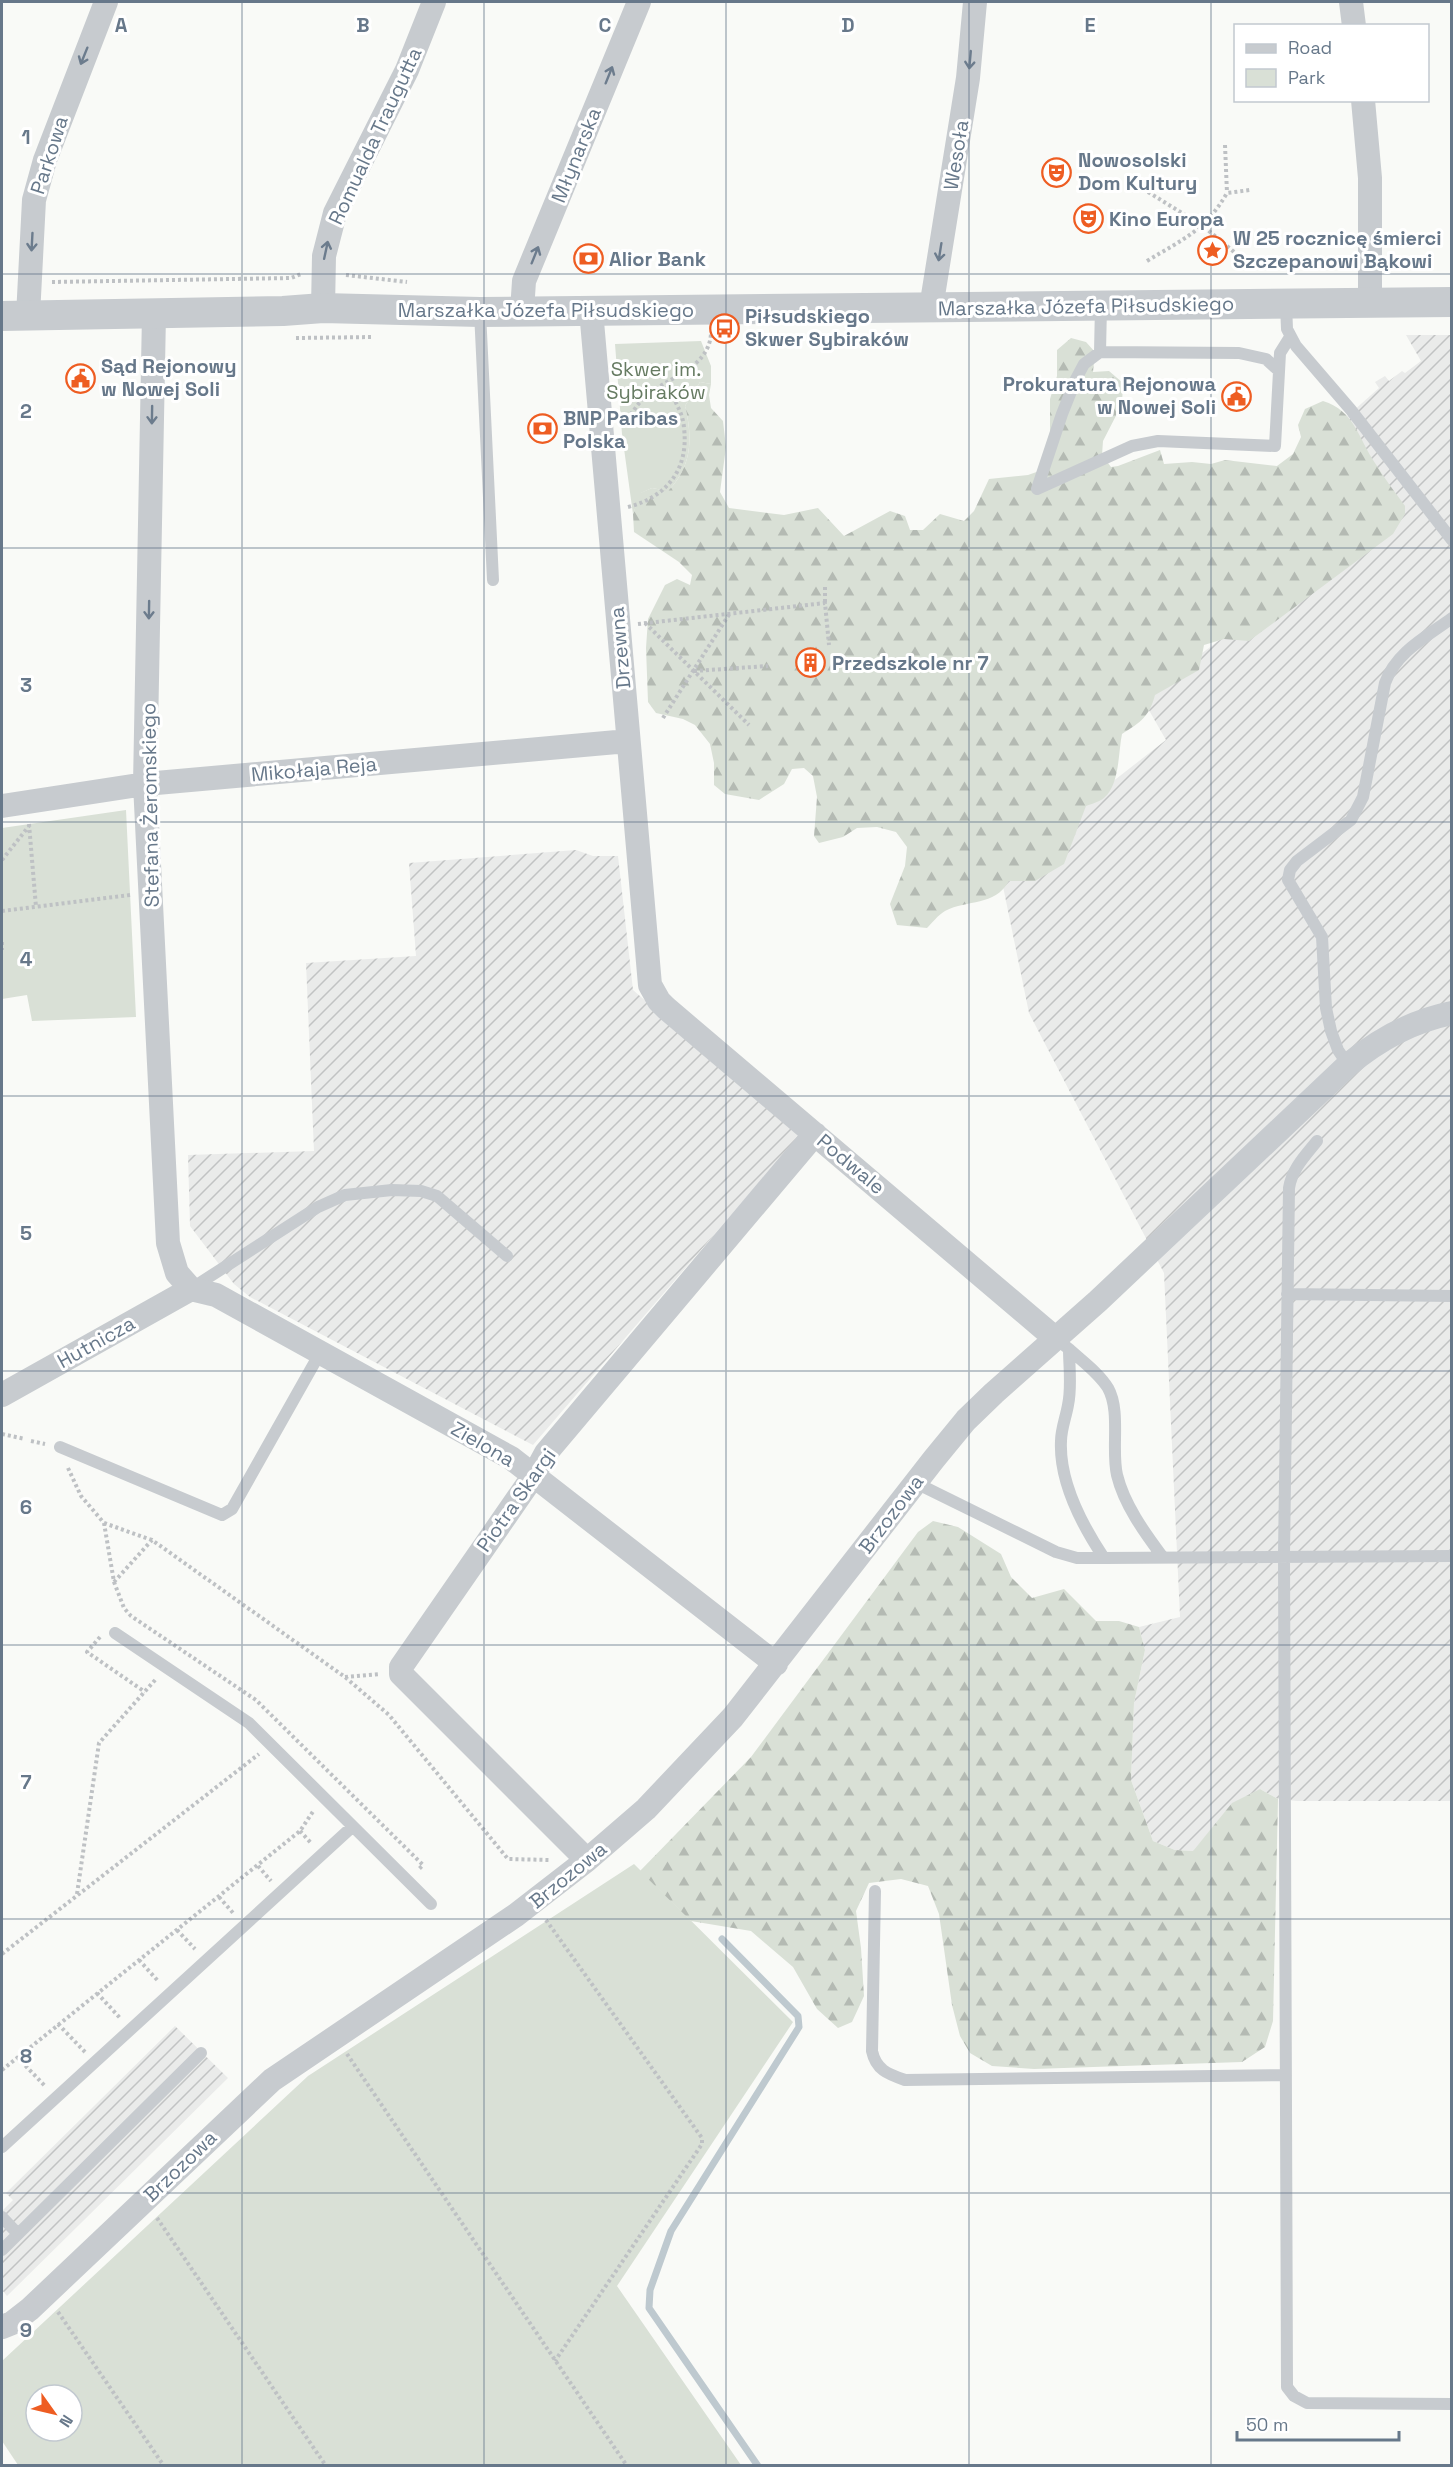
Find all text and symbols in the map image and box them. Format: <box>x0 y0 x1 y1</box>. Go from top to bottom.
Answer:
text: A <box>115 12 128 38</box>
text: B <box>356 12 370 38</box>
text: C <box>599 12 612 38</box>
text: D <box>841 12 855 38</box>
text: E <box>1084 12 1096 38</box>
legend <box>1234 24 1429 102</box>
text: Road <box>1288 36 1332 59</box>
street label: Romualda Traugutta <box>322 43 428 229</box>
one-way arrow <box>78 46 89 65</box>
one-way arrow <box>964 49 975 69</box>
one-way arrow <box>604 66 615 84</box>
text: Park <box>1288 66 1326 89</box>
street label: Młynarska <box>545 103 607 207</box>
street label: Parkowa <box>24 113 74 197</box>
street label: Wesoła <box>938 118 974 192</box>
text: 1 <box>21 124 31 150</box>
place label: Nowosolski Dom Kultury <box>1078 147 1197 196</box>
theatre icon: Nowosolski Dom Kultury <box>1041 156 1073 188</box>
theatre icon: Kino Europa <box>1072 203 1104 235</box>
place label: Kino Europa <box>1109 206 1224 232</box>
place label: W 25 rocznicę śmierci Szczepanowi Bąkowi <box>1233 225 1442 274</box>
one-way arrow <box>27 232 38 252</box>
place icon: W 25 rocznicę śmierci Szczepanowi Bąkowi <box>1196 234 1228 266</box>
one-way arrow <box>321 241 332 261</box>
one-way arrow <box>934 242 945 262</box>
bank icon: Alior Bank <box>572 243 604 275</box>
one-way arrow <box>530 246 541 265</box>
place label: Alior Bank <box>609 246 706 272</box>
street label: Marszałka Józefa Piłsudskiego <box>938 290 1234 322</box>
street label: Marszałka Józefa Piłsudskiego <box>398 297 694 323</box>
place label: Piłsudskiego Skwer Sybiraków <box>745 303 909 352</box>
bus stop icon: Piłsudskiego Skwer Sybiraków <box>708 312 740 344</box>
place label: Sąd Rejonowy w Nowej Soli <box>101 353 237 402</box>
park label: Skwer im. Sybiraków <box>606 356 706 405</box>
public building icon: Sąd Rejonowy w Nowej Soli <box>64 362 96 394</box>
place label: Prokuratura Rejonowa w Nowej Soli <box>1003 371 1216 420</box>
public building icon: Prokuratura Rejonowa w Nowej Soli <box>1221 380 1253 412</box>
text: 2 <box>20 398 32 424</box>
one-way arrow <box>147 404 158 424</box>
place label: BNP Paribas Polska <box>563 405 678 454</box>
bank icon: BNP Paribas Polska <box>526 413 558 445</box>
one-way arrow <box>143 599 154 619</box>
street label: Drzewna <box>603 606 637 690</box>
building icon: Przedszkole nr 7 <box>795 647 827 679</box>
place label: Przedszkole nr 7 <box>832 650 989 676</box>
text: 3 <box>20 672 32 698</box>
street label: Stefana Żeromskiego <box>135 702 165 908</box>
street label: Mikołaja Reja <box>250 751 378 787</box>
text: 4 <box>20 946 33 972</box>
street label: Podwale <box>812 1128 890 1200</box>
text: 5 <box>20 1220 32 1246</box>
street label: Hutnicza <box>52 1310 140 1374</box>
street label: Zielona <box>446 1415 520 1473</box>
street label: Piotra Skargi <box>471 1443 561 1557</box>
street label: Brzozowa <box>853 1469 929 1559</box>
text: 6 <box>20 1494 32 1520</box>
text: 7 <box>20 1769 32 1795</box>
street label: Brzozowa <box>524 1836 612 1914</box>
text: 8 <box>20 2043 32 2069</box>
street label: Brzozowa <box>138 2125 222 2207</box>
text: 9 <box>20 2317 32 2343</box>
north arrow <box>24 2383 84 2443</box>
scale bar <box>1237 2404 1399 2442</box>
text: N <box>54 2411 78 2431</box>
text: 50 m <box>1246 2413 1288 2436</box>

